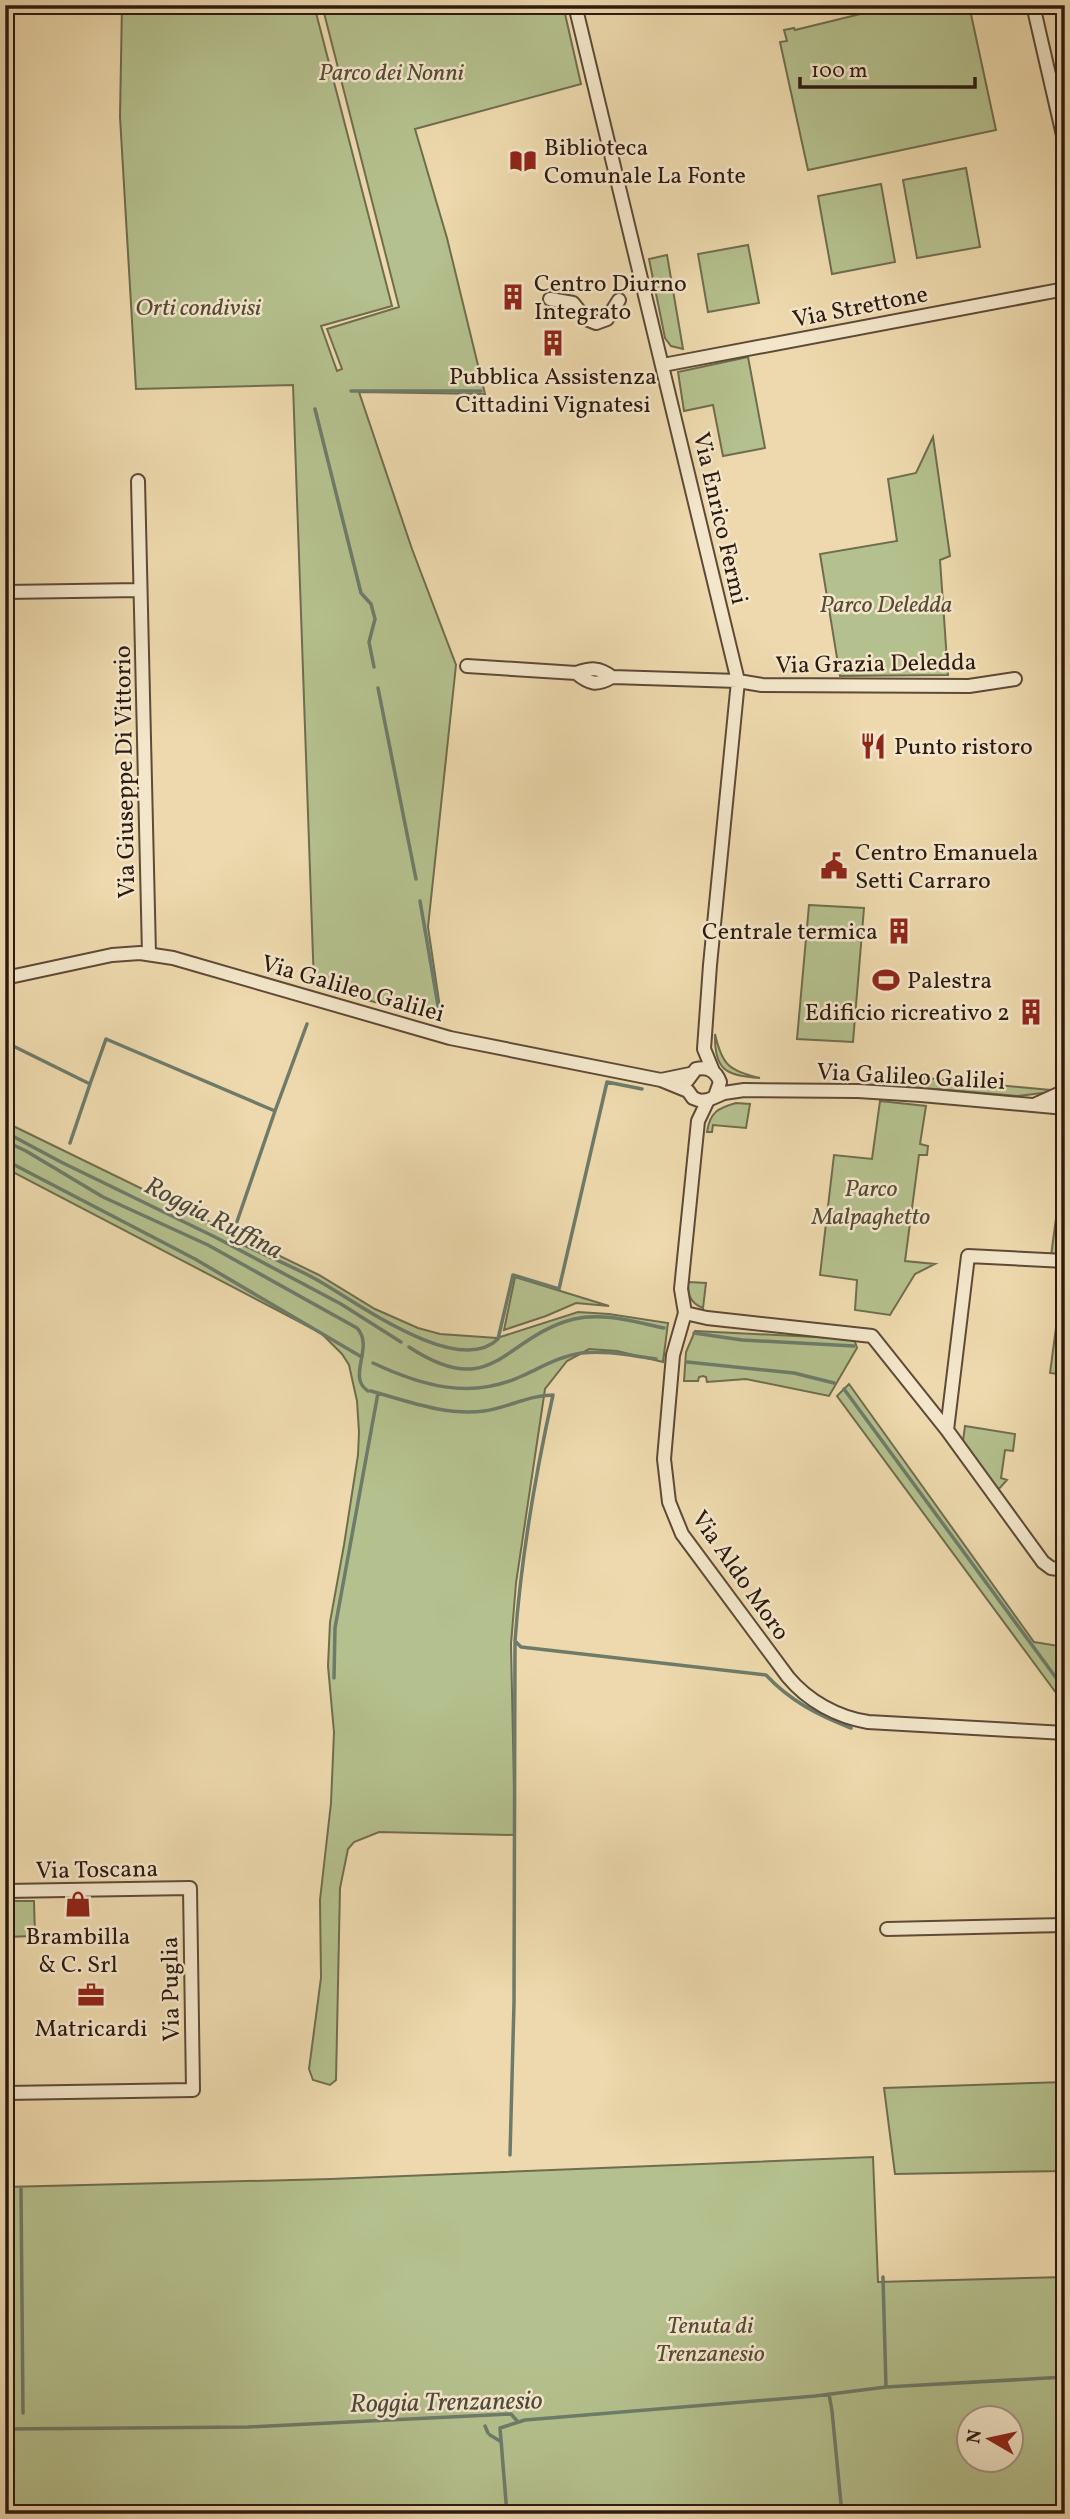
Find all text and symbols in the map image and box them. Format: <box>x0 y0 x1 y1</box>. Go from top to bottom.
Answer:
scale bar <box>800 46 976 90</box>
park label: Parco dei Nonni <box>318 57 465 91</box>
text: 100 m <box>811 57 868 86</box>
place label: Biblioteca Comunale La Fonte <box>544 132 746 194</box>
library icon: Biblioteca Comunale La Fonte <box>508 146 538 176</box>
place label: Centro Diurno Integrato <box>534 268 687 330</box>
street label: Via Strettone <box>790 278 931 338</box>
building icon: Centro Diurno Integrato <box>498 282 528 312</box>
park label: Orti condivisi <box>135 292 262 326</box>
building icon: Pubblica Assistenza Cittadini Vignatesi <box>538 328 568 358</box>
place label: Pubblica Assistenza Cittadini Vignatesi <box>449 361 657 423</box>
street label: Via Enrico Fermi <box>683 429 755 608</box>
park label: Parco Deledda <box>820 589 952 623</box>
street label: Via Giuseppe Di Vittorio <box>107 645 145 899</box>
street label: Via Grazia Deledda <box>775 646 977 684</box>
restaurant icon: Punto ristoro <box>858 731 888 761</box>
place label: Punto ristoro <box>894 731 1033 765</box>
place label: Centro Emanuela Setti Carraro <box>855 837 1038 899</box>
public building icon: Centro Emanuela Setti Carraro <box>819 851 849 881</box>
place label: Centrale termica <box>702 916 878 950</box>
building icon: Centrale termica <box>884 916 914 946</box>
street label: Via Galileo Galilei <box>257 948 448 1032</box>
sports icon: Palestra <box>871 965 901 995</box>
place label: Palestra <box>907 965 992 999</box>
place label: Edificio ricreativo 2 <box>805 997 1010 1031</box>
building icon: Edificio ricreativo 2 <box>1016 997 1046 1027</box>
street label: Via Galileo Galilei <box>816 1056 1006 1100</box>
water label: Roggia Ruffina <box>138 1169 288 1269</box>
park label: Parco Malpaghetto <box>811 1173 930 1235</box>
street label: Via Aldo Moro <box>682 1504 797 1648</box>
street label: Via Toscana <box>35 1853 159 1889</box>
shop icon: Brambilla & C. Srl <box>63 1889 93 1919</box>
place label: Brambilla & C. Srl <box>26 1921 130 1983</box>
street label: Via Puglia <box>154 1936 190 2042</box>
office icon: Matricardi <box>76 1980 106 2010</box>
place label: Matricardi <box>34 2013 148 2047</box>
park label: Tenuta di Trenzanesio <box>655 2310 765 2372</box>
water label: Roggia Trenzanesio <box>349 2383 543 2423</box>
north arrow <box>954 2404 1024 2474</box>
text: N <box>961 2428 989 2446</box>

